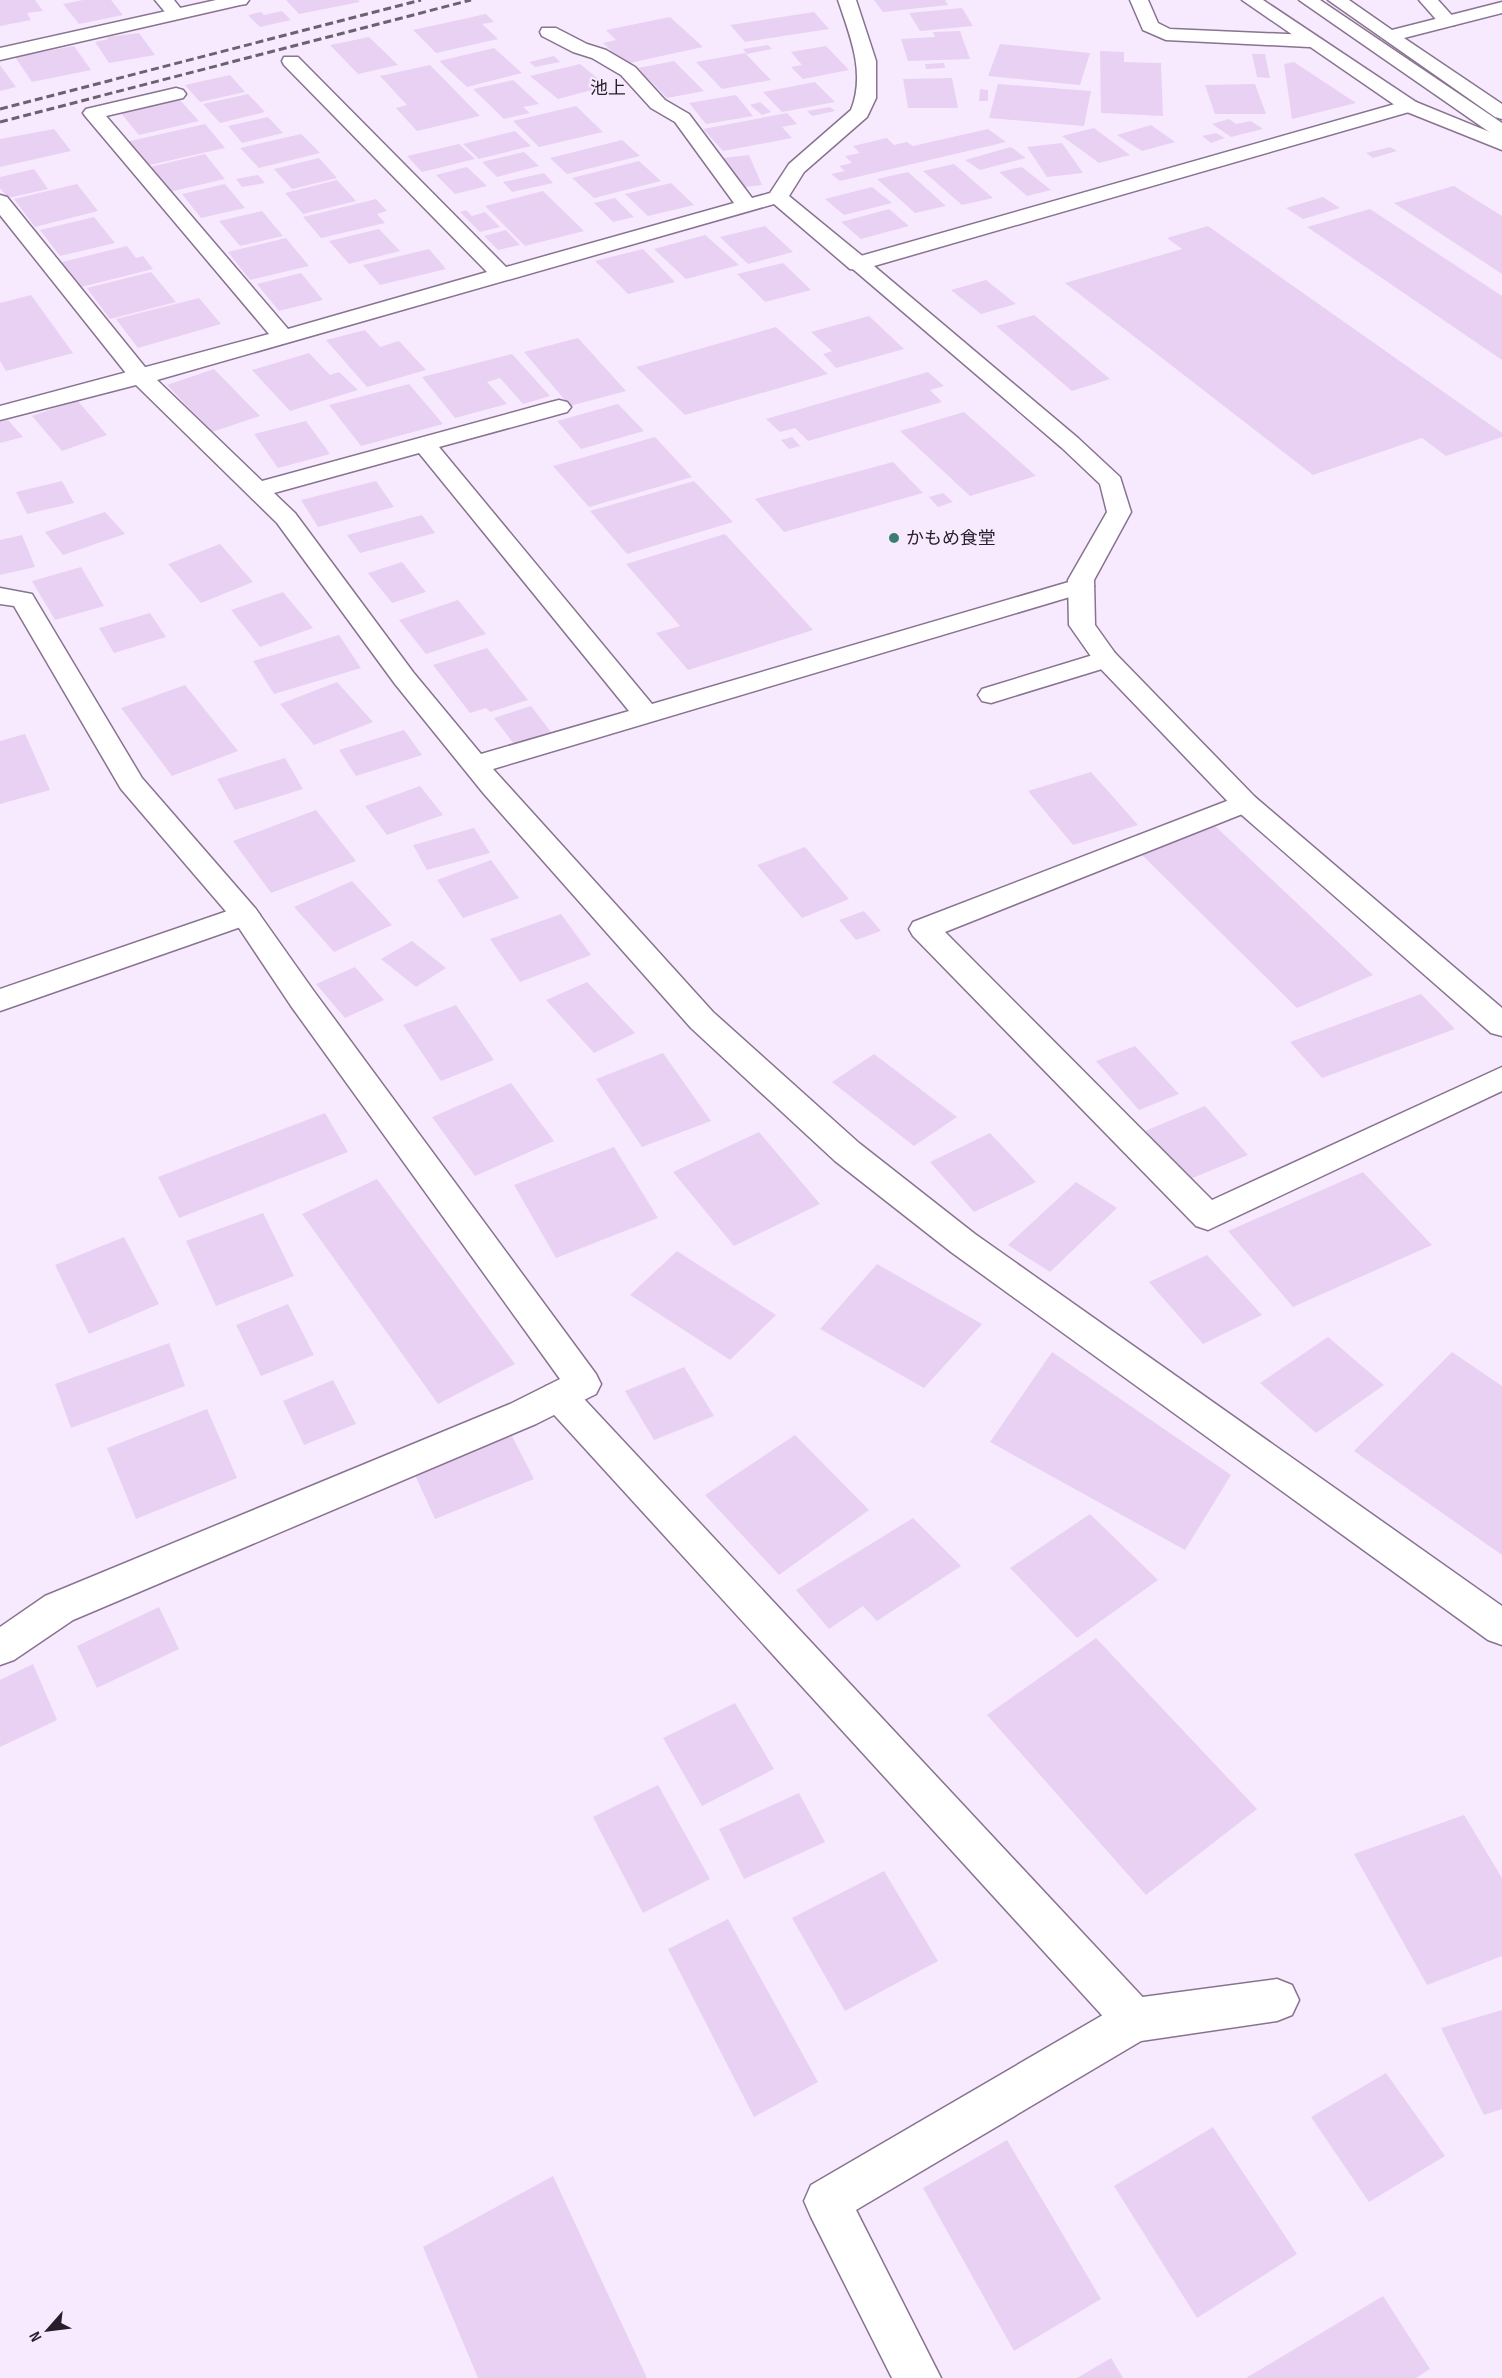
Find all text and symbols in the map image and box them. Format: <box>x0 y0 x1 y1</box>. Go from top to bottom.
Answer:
district label: 池上 <box>590 78 626 99</box>
place label: かもめ食堂 <box>906 528 996 549</box>
marker: かもめ食堂 <box>887 531 901 545</box>
north arrow <box>18 2300 78 2360</box>
text: N <box>26 2328 46 2345</box>

